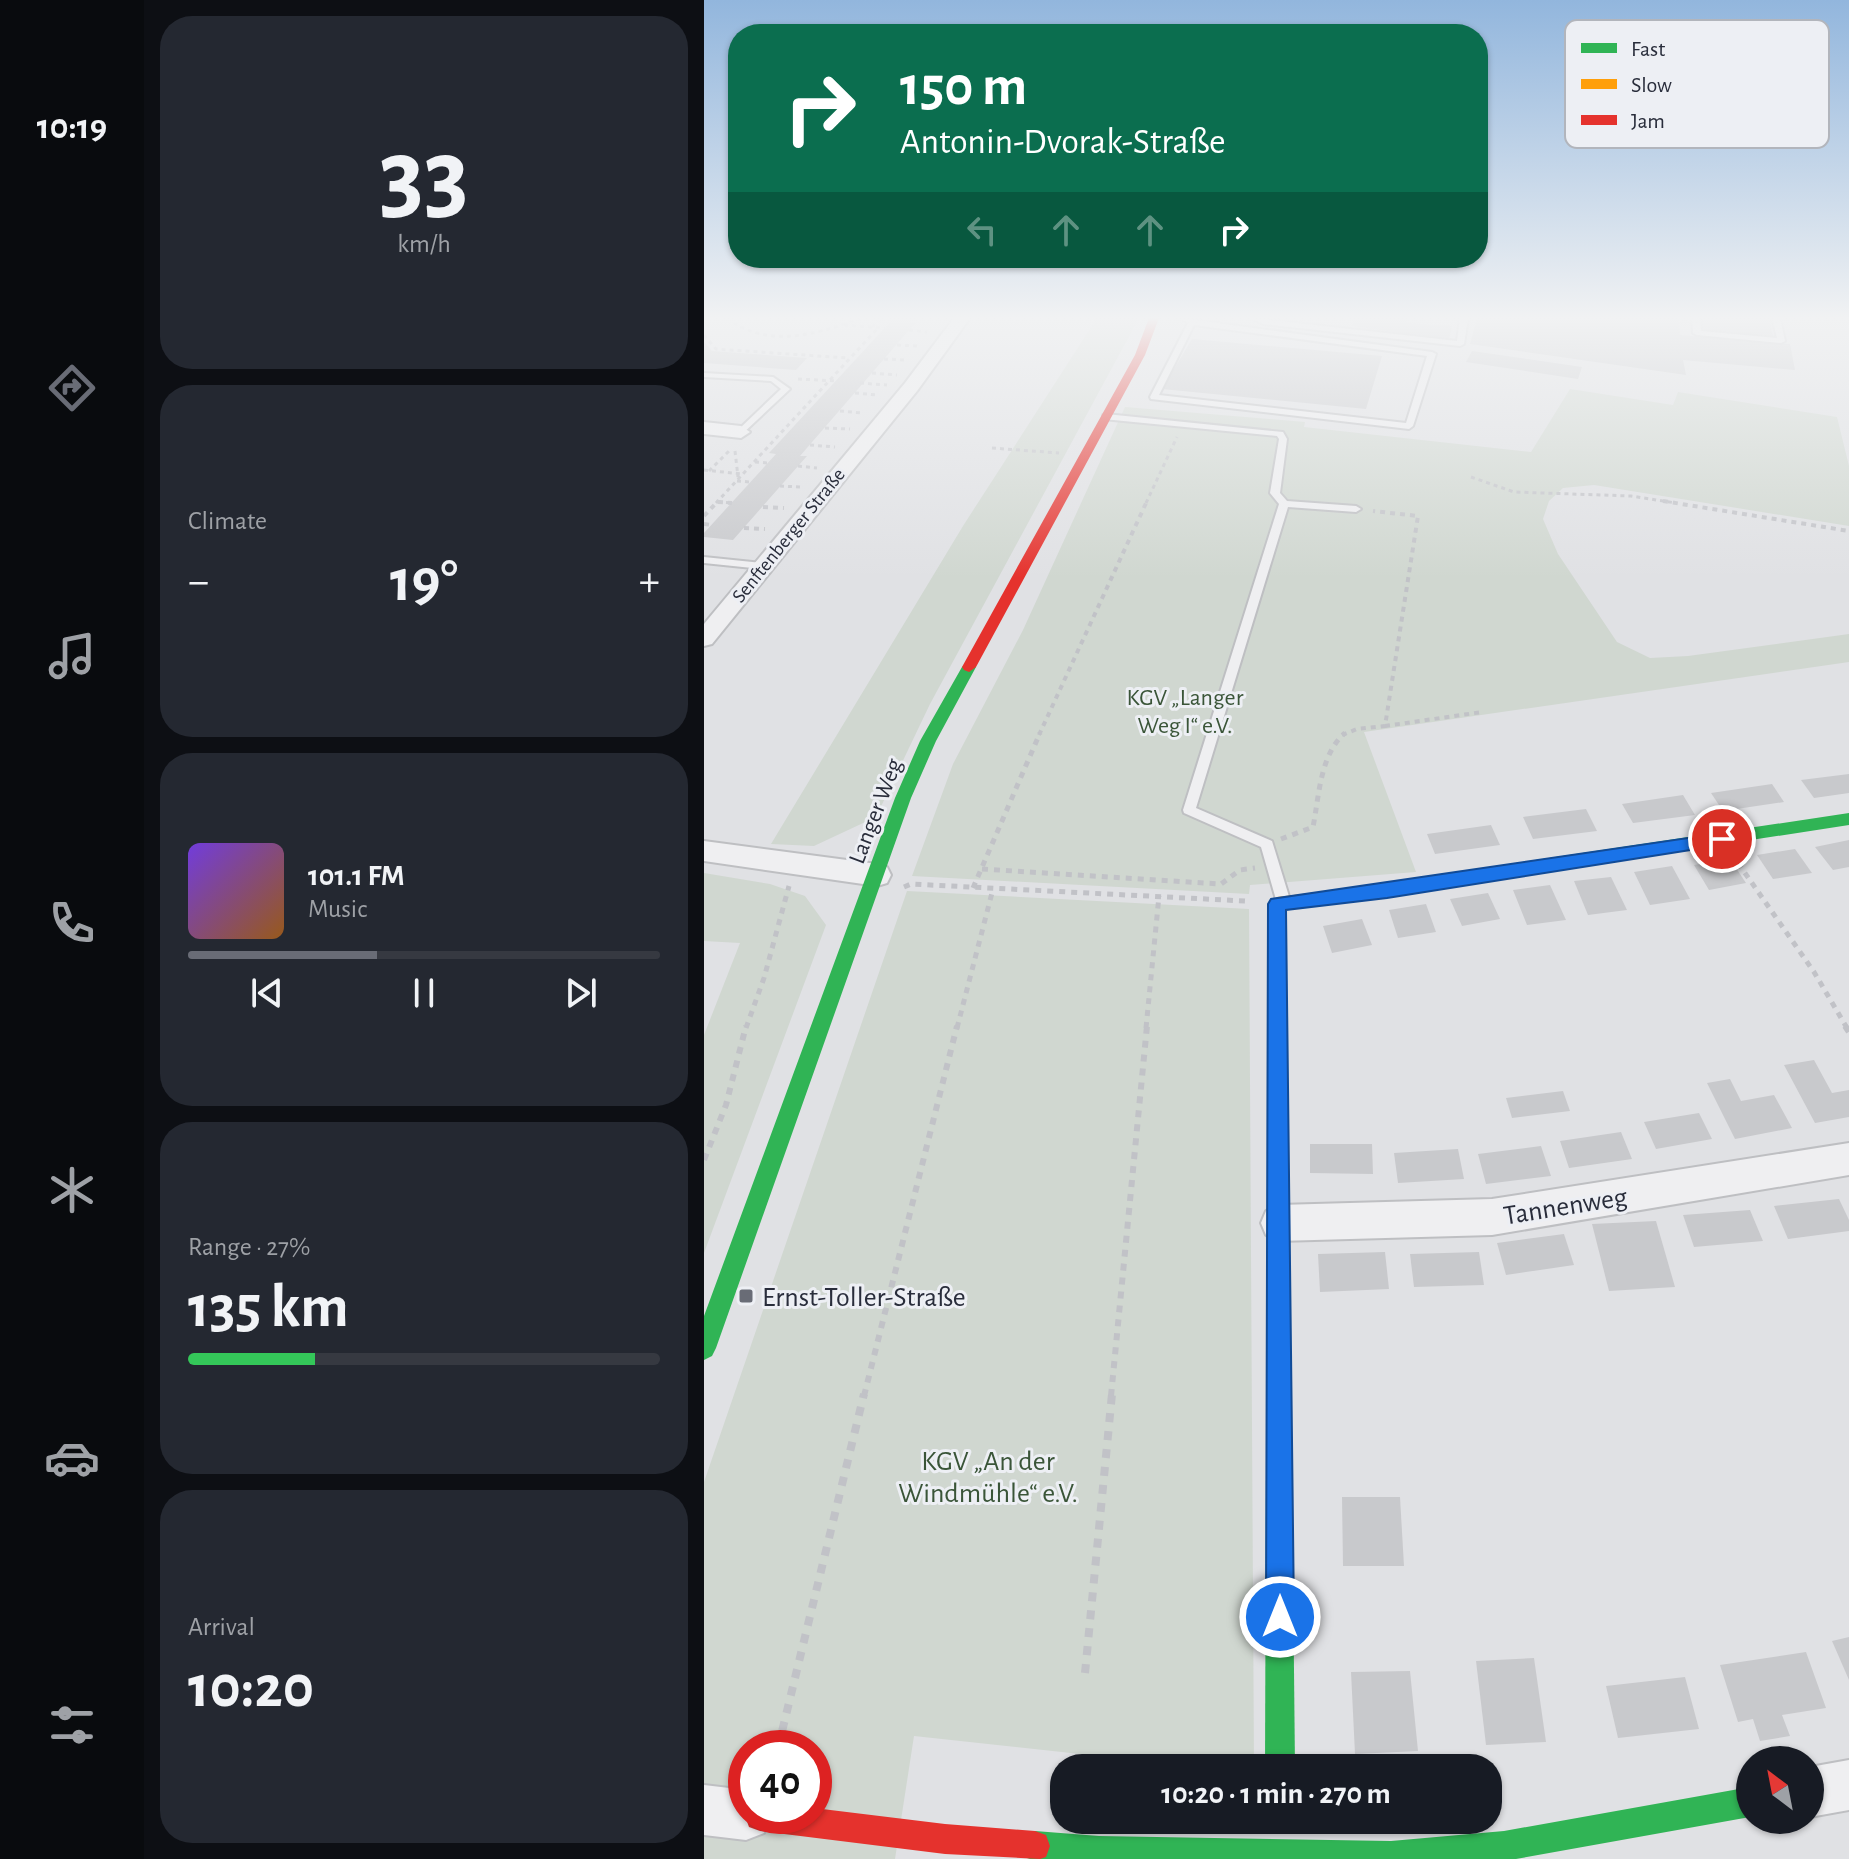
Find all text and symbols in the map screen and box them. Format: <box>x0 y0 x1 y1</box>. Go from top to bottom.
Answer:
legend <box>1565 20 1829 148</box>
text: Fast <box>1631 38 1665 60</box>
icon: right <box>768 56 872 160</box>
text: 150 m <box>900 59 1027 115</box>
text: Slow <box>1631 74 1672 96</box>
text: 10:19 <box>37 109 107 145</box>
text: Jam <box>1631 110 1665 132</box>
text: Antonin-Dvorak-Straße <box>900 124 1226 160</box>
text: 33 <box>379 125 469 229</box>
icon: left <box>960 208 1004 252</box>
icon: ahead <box>1044 208 1088 252</box>
icon: ahead <box>1128 208 1172 252</box>
icon: right <box>1212 208 1256 252</box>
text: km/h <box>397 231 451 257</box>
icon: directions <box>44 360 100 416</box>
street label: Senftenberger Straße <box>729 465 849 607</box>
text: Climate <box>188 508 267 534</box>
text: 19° <box>390 552 458 612</box>
text: − <box>188 560 209 604</box>
text: + <box>639 560 660 604</box>
icon: music <box>44 628 100 684</box>
park label: KGV „Langer Weg I“ e.V. <box>1127 686 1244 738</box>
street label: Langer Weg <box>845 755 907 867</box>
pin <box>1688 805 1756 873</box>
icon: arrive <box>1700 817 1744 861</box>
text: 101.1 FM <box>308 861 405 891</box>
icon: phone <box>44 895 100 951</box>
text: Music <box>308 896 367 922</box>
icon: previous <box>245 971 289 1015</box>
icon: pause <box>402 971 446 1015</box>
icon: next <box>559 971 603 1015</box>
icon: climate <box>44 1162 100 1218</box>
street label: Tannenweg <box>1502 1183 1629 1231</box>
text: Range · 27% <box>188 1234 310 1260</box>
text: 135 km <box>188 1278 349 1338</box>
place label: Ernst-Toller-Straße <box>762 1284 966 1312</box>
marker: Ernst-Toller-Straße <box>737 1287 755 1305</box>
icon: car <box>44 1430 100 1486</box>
park label: KGV „An der Windmühle“ e.V. <box>898 1448 1078 1508</box>
position arrow <box>1238 1575 1322 1659</box>
text: Arrival <box>188 1614 255 1640</box>
text: 10:20 <box>188 1658 314 1718</box>
icon: filters <box>44 1697 100 1753</box>
speed limit sign: 40 <box>728 1730 832 1834</box>
north arrow <box>1736 1746 1824 1834</box>
map controls <box>1736 1746 1824 1834</box>
text: 10:20 · 1 min · 270 m <box>1161 1779 1391 1809</box>

